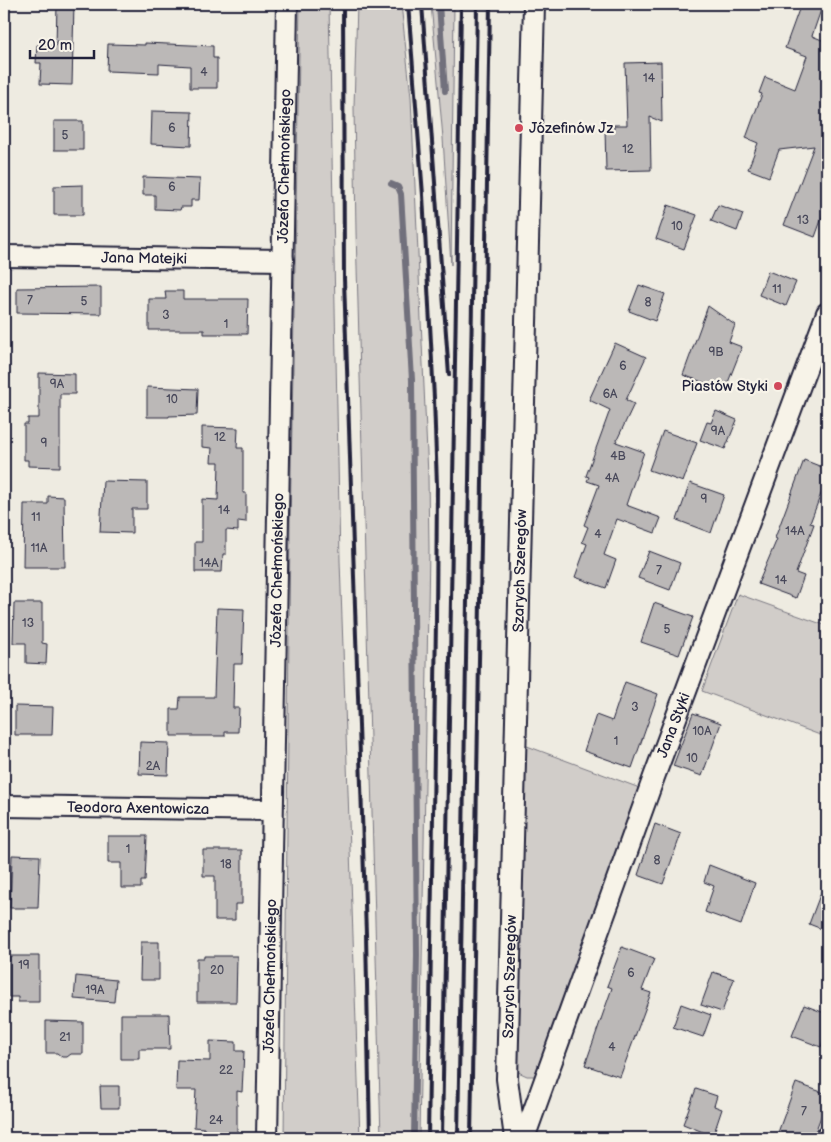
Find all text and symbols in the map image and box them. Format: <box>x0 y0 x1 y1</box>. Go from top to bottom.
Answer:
scale bar <box>30 28 94 60</box>
text: 20 m <box>38 36 72 55</box>
house number: 4 <box>200 65 208 80</box>
house number: 14 <box>643 71 656 86</box>
street label: Józefa Chełmońskiego <box>274 89 296 244</box>
place label: Józefinów Jz <box>529 119 614 138</box>
house number: 6 <box>168 121 176 136</box>
marker: Józefinów Jz <box>513 122 525 134</box>
house number: 5 <box>62 128 69 143</box>
house number: 12 <box>622 142 634 157</box>
house number: 6 <box>168 180 176 195</box>
house number: 13 <box>797 213 809 228</box>
house number: 10 <box>671 219 683 234</box>
street label: Jana Matejki <box>101 248 187 269</box>
house number: 11 <box>772 282 782 297</box>
house number: 7 <box>27 293 33 308</box>
house number: 5 <box>81 294 88 309</box>
house number: 8 <box>645 295 652 310</box>
house number: 3 <box>162 308 170 323</box>
house number: 1 <box>224 317 228 332</box>
house number: 9B <box>708 345 724 360</box>
house number: 6 <box>619 359 627 374</box>
house number: 9A <box>50 377 65 392</box>
place label: Piastów Styki <box>681 377 768 396</box>
marker: Piastów Styki <box>772 380 784 392</box>
house number: 6A <box>603 387 618 402</box>
house number: 10 <box>166 392 178 407</box>
house number: 9A <box>711 424 726 439</box>
house number: 12 <box>214 430 226 445</box>
house number: 9 <box>41 436 48 451</box>
house number: 4B <box>610 449 626 464</box>
house number: 4A <box>605 471 620 486</box>
house number: 9 <box>701 492 708 507</box>
street label: Józefa Chełmońskiego <box>267 493 288 647</box>
house number: 14 <box>218 503 231 518</box>
street label: Szarych Szeregów <box>509 509 531 633</box>
house number: 11 <box>31 510 41 525</box>
house number: 14A <box>785 524 805 539</box>
house number: 4 <box>594 527 602 542</box>
house number: 11A <box>31 541 48 556</box>
house number: 14A <box>199 556 219 571</box>
house number: 7 <box>656 563 662 578</box>
house number: 14 <box>775 573 788 588</box>
house number: 13 <box>22 616 34 631</box>
house number: 5 <box>664 622 671 637</box>
street label: Jana Styki <box>653 690 695 761</box>
house number: 3 <box>631 700 639 715</box>
house number: 10A <box>692 724 712 739</box>
house number: 1 <box>614 734 618 749</box>
house number: 10 <box>686 751 698 766</box>
house number: 2A <box>146 759 161 774</box>
street label: Teodora Axentowicza <box>67 798 209 819</box>
house number: 1 <box>126 842 130 857</box>
house number: 8 <box>654 853 661 868</box>
house number: 18 <box>220 857 232 872</box>
street label: Józefa Chełmońskiego <box>259 899 281 1053</box>
street label: Szarych Szeregów <box>499 915 521 1038</box>
house number: 19 <box>18 958 30 973</box>
house number: 20 <box>210 963 224 978</box>
house number: 6 <box>627 966 635 981</box>
house number: 19A <box>86 983 105 998</box>
house number: 21 <box>59 1030 71 1045</box>
house number: 4 <box>608 1040 616 1055</box>
house number: 22 <box>219 1063 233 1078</box>
house number: 7 <box>801 1104 807 1119</box>
house number: 24 <box>209 1113 224 1128</box>

